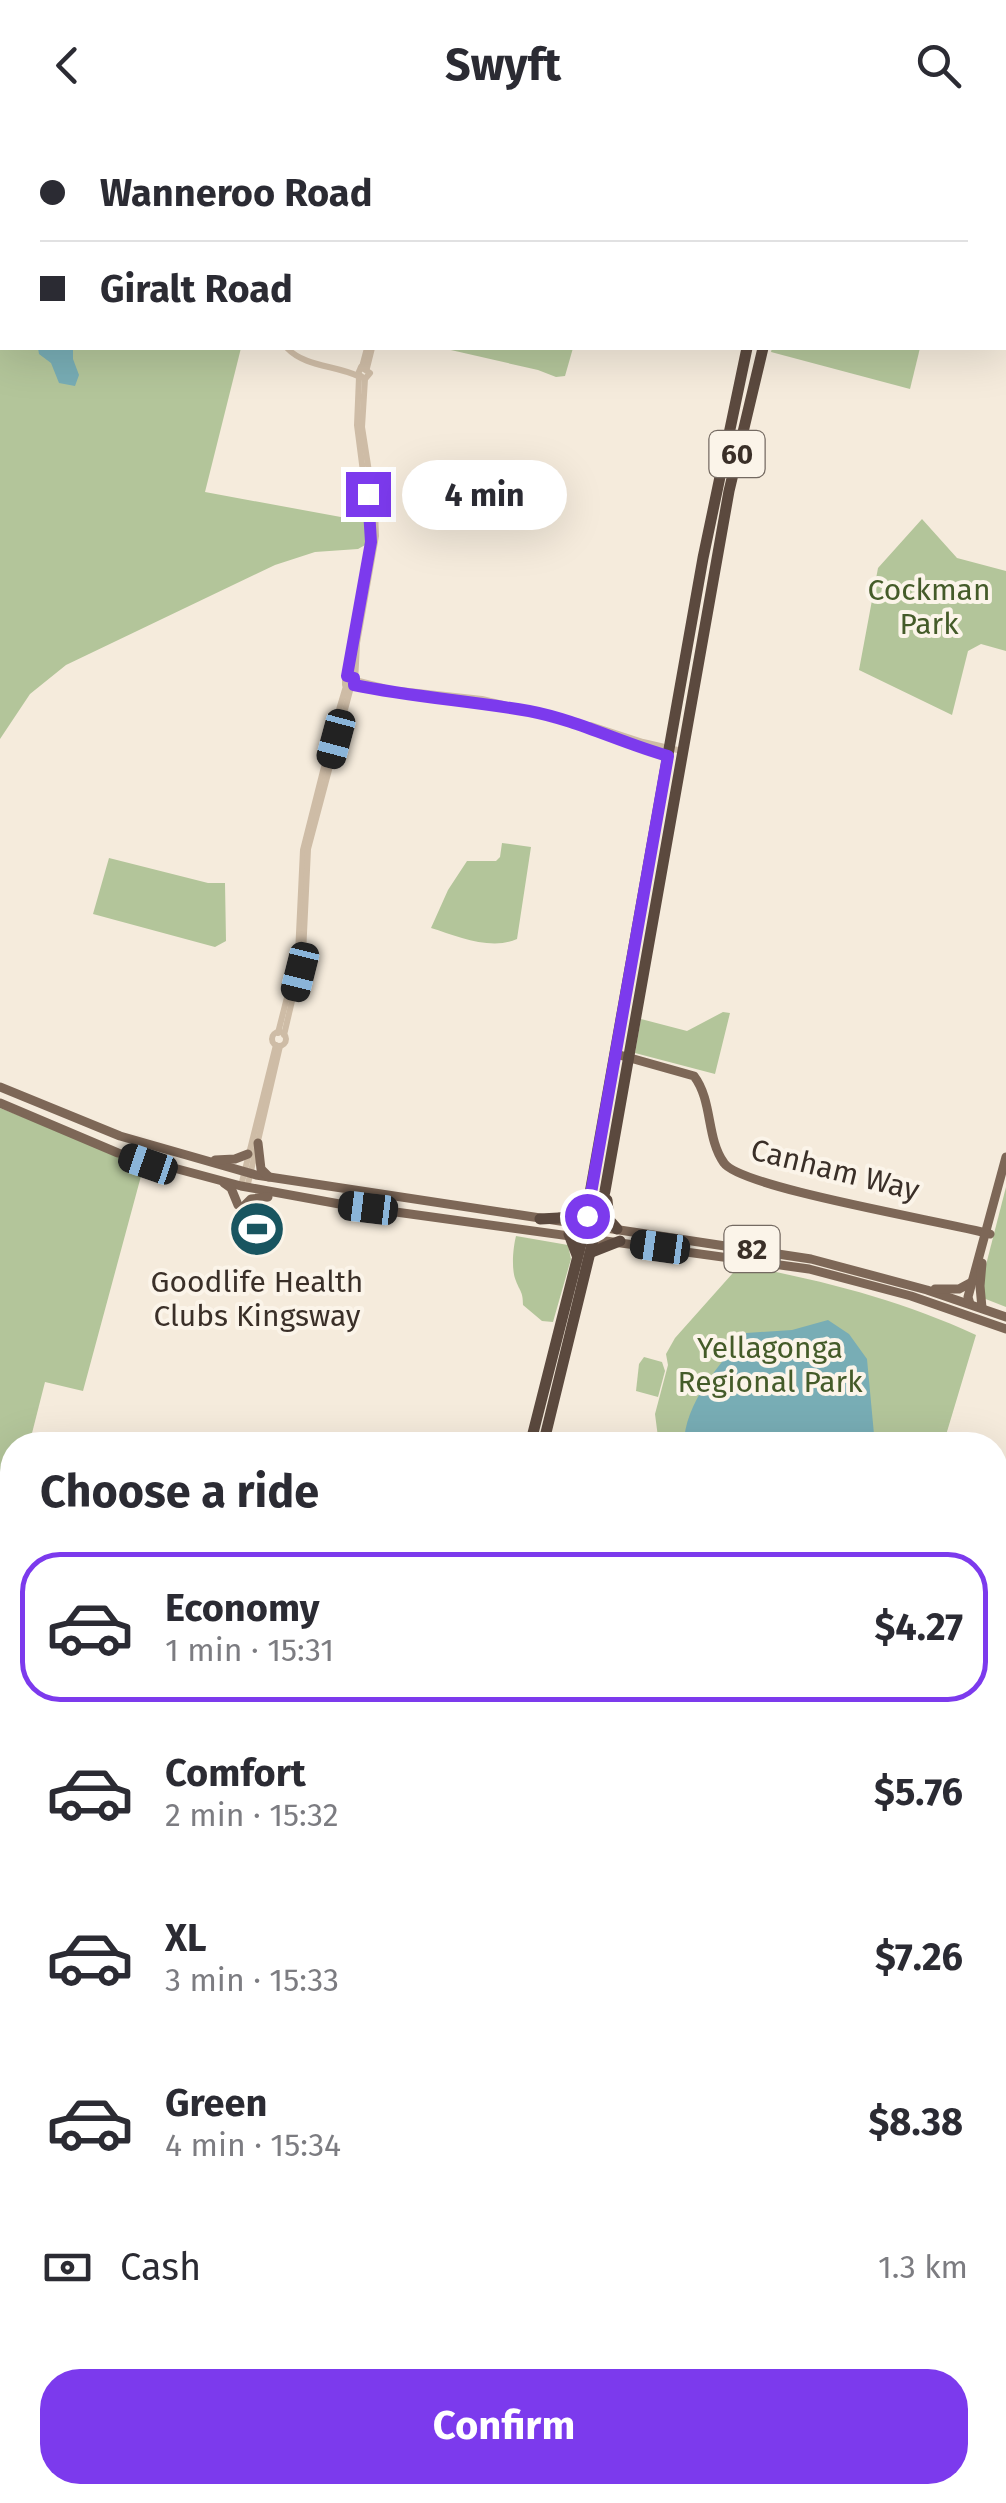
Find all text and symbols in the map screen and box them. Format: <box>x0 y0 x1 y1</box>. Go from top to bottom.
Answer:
icon: back <box>40 38 95 93</box>
text: Swyft <box>445 38 561 92</box>
icon: search <box>911 38 966 93</box>
text: Wanneroo Road <box>100 170 373 216</box>
text: Giralt Road <box>100 266 293 312</box>
road number: 60 <box>710 431 764 477</box>
callout: 4 min <box>403 459 568 529</box>
route end <box>346 472 391 517</box>
text: 4 min <box>444 476 525 514</box>
park label: Cockman Park <box>867 572 991 642</box>
car <box>314 706 358 772</box>
car <box>278 939 322 1005</box>
street label: Canham Way <box>747 1132 923 1208</box>
car <box>115 1140 181 1188</box>
car <box>336 1189 400 1227</box>
route start <box>565 1194 610 1239</box>
sports icon: Goodlife Health Clubs Kingsway <box>227 1199 287 1259</box>
road number: 82 <box>724 1226 780 1272</box>
car <box>628 1228 692 1266</box>
place label: Goodlife Health Clubs Kingsway <box>151 1264 363 1334</box>
park label: Yellagonga Regional Park <box>677 1330 863 1400</box>
text: Choose a ride <box>40 1465 319 1519</box>
icon: car <box>45 1582 135 1672</box>
text: Economy <box>165 1585 320 1631</box>
text: $4.27 <box>874 1604 963 1650</box>
text: 1 min · 15:31 <box>165 1631 334 1669</box>
icon: car <box>45 1747 135 1837</box>
text: Comfort <box>165 1750 306 1796</box>
text: $5.76 <box>874 1769 963 1815</box>
text: 2 min · 15:32 <box>165 1796 339 1834</box>
icon: car <box>45 1912 135 2002</box>
text: XL <box>165 1915 207 1961</box>
text: $7.26 <box>875 1934 963 1980</box>
text: 3 min · 15:33 <box>165 1961 339 1999</box>
icon: car <box>45 2077 135 2167</box>
text: Green <box>165 2080 268 2126</box>
text: $8.38 <box>868 2099 963 2145</box>
text: 4 min · 15:34 <box>165 2126 341 2164</box>
icon: cash <box>40 2240 95 2295</box>
text: Cash <box>120 2244 201 2290</box>
text: 1.3 km <box>878 2248 968 2286</box>
button: Confirm <box>40 2369 968 2484</box>

